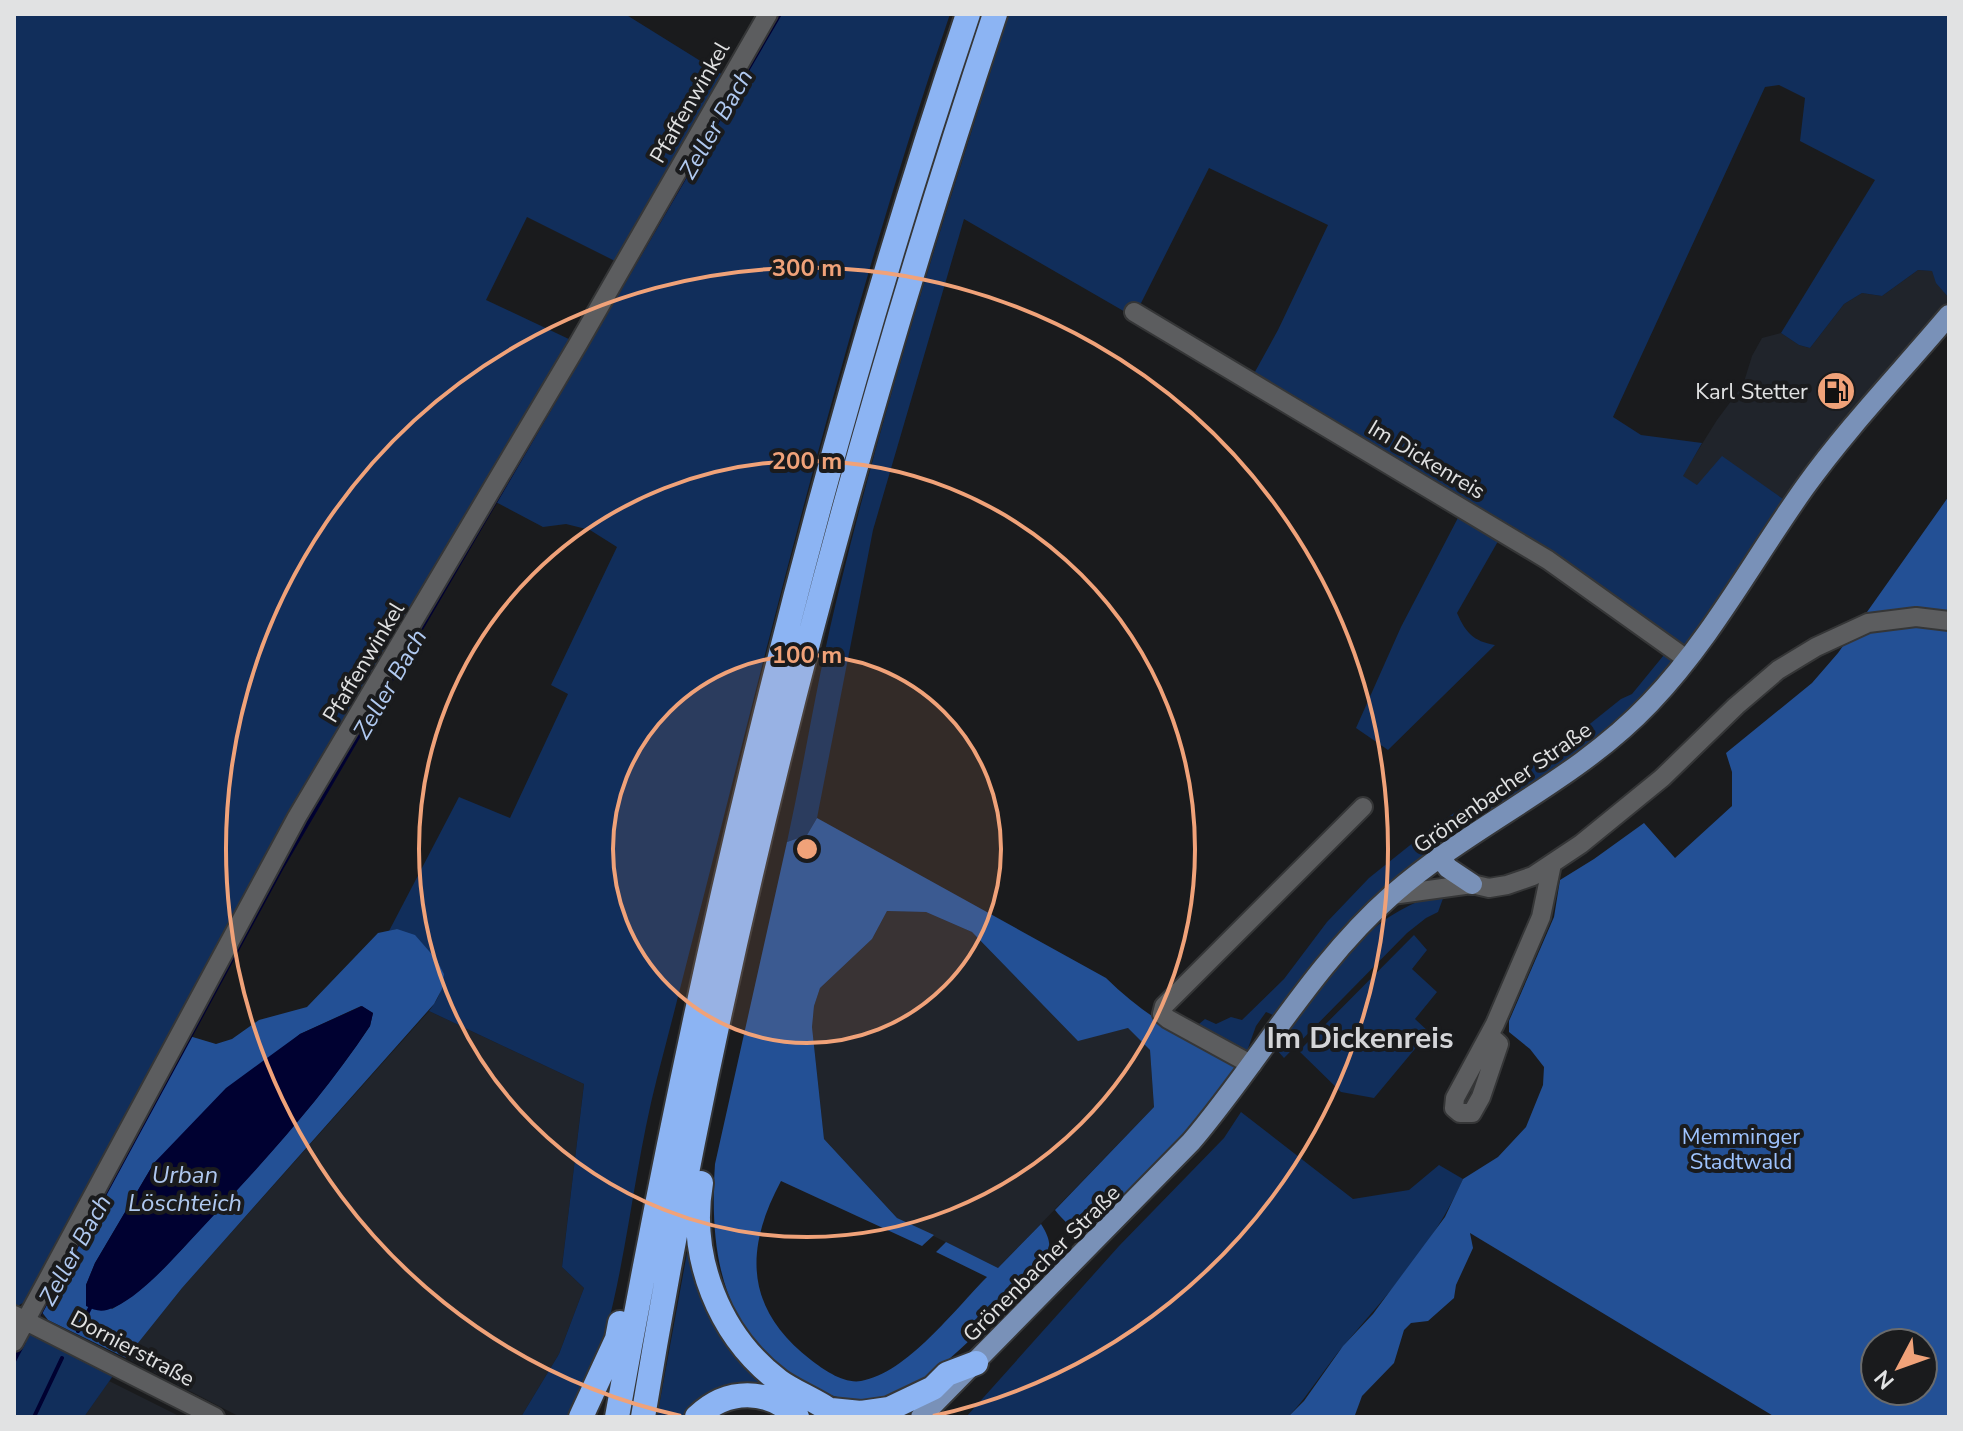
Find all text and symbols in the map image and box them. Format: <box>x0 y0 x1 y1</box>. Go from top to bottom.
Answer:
street label: Pfaffenwinkel <box>643 36 737 169</box>
water label: Zeller Bach <box>672 63 760 185</box>
text: 300 m <box>772 252 842 284</box>
fuel station icon: Karl Stetter <box>1815 370 1857 412</box>
place label: Karl Stetter <box>1695 377 1808 407</box>
street label: Im Dickenreis <box>1362 413 1491 507</box>
text: 200 m <box>772 445 842 477</box>
street label: Pfaffenwinkel <box>316 596 412 728</box>
water label: Zeller Bach <box>346 623 434 745</box>
text: 100 m <box>772 639 842 671</box>
street label: Grönenbacher Straße <box>1408 715 1598 861</box>
centre of rings <box>793 835 821 863</box>
district label: Im Dickenreis <box>1266 1018 1454 1059</box>
park label: Memminger Stadtwald <box>1682 1122 1800 1177</box>
water label: Urban Löschteich <box>128 1159 242 1219</box>
street label: Grönenbacher Straße <box>957 1179 1127 1349</box>
water label: Zeller Bach <box>31 1189 119 1311</box>
street label: Dornierstraße <box>65 1304 200 1394</box>
north arrow <box>1859 1327 1939 1407</box>
text: N <box>1868 1363 1901 1396</box>

